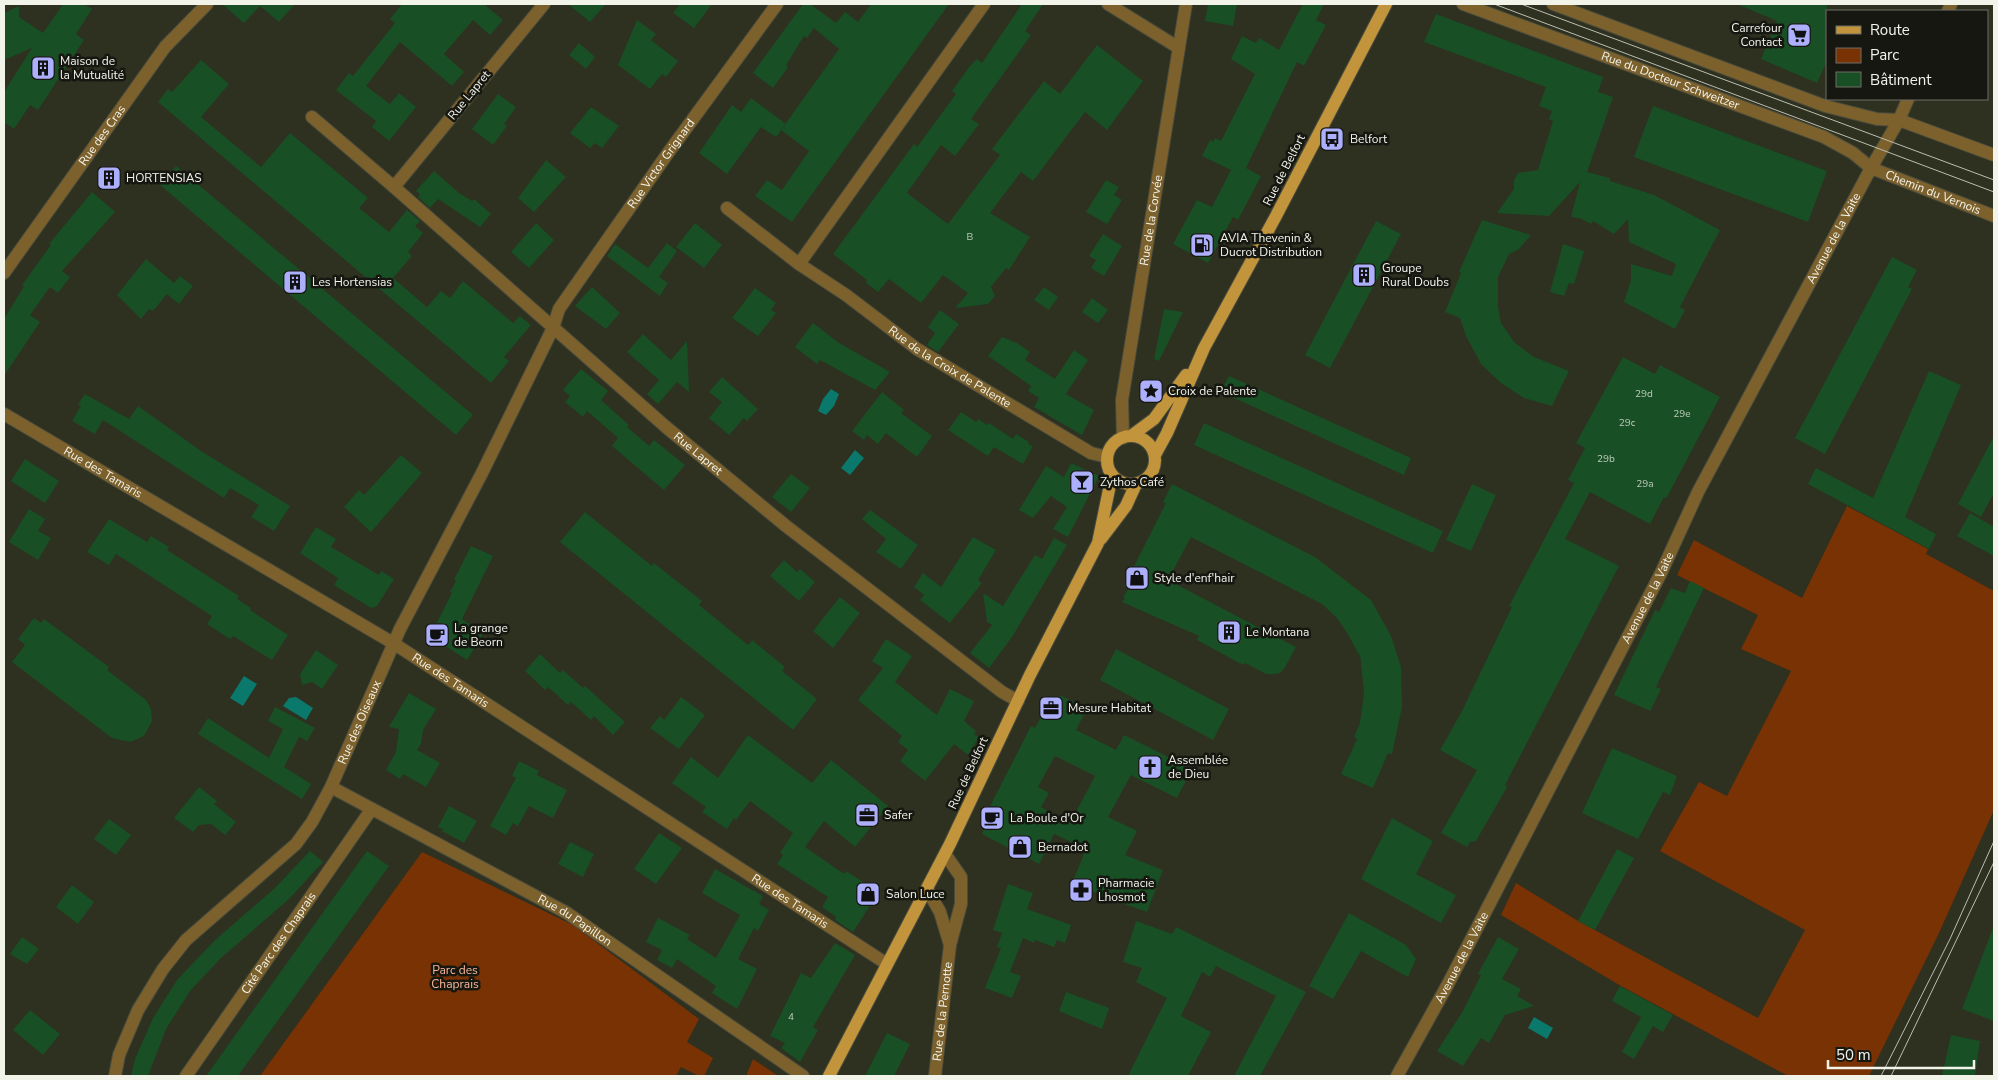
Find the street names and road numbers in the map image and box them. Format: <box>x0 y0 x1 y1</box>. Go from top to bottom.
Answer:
street label: Rue du Docteur Schweitzer <box>1599 48 1742 113</box>
street label: Rue Lapret <box>444 66 494 123</box>
street label: Rue des Cras <box>75 102 129 169</box>
street label: Rue Victor Grignard <box>624 116 698 212</box>
street label: Rue de Belfort <box>1259 131 1309 208</box>
street label: Chemin du Vernois <box>1883 166 1984 218</box>
street label: Rue de la Corvée <box>1136 174 1166 267</box>
street label: Avenue de la Vaite <box>1803 190 1864 286</box>
street label: Rue de la Croix de Palente <box>885 322 1014 412</box>
street label: Rue Lapret <box>670 429 727 479</box>
street label: Rue des Tamaris <box>61 443 146 502</box>
street label: Avenue de la Vaite <box>1618 549 1678 646</box>
street label: Rue des Tamaris <box>409 649 492 711</box>
street label: Rue des Oiseaux <box>334 677 385 767</box>
street label: Rue de Belfort <box>944 734 992 812</box>
street label: Rue des Tamaris <box>749 870 832 932</box>
street label: Cité Parc des Chaprais <box>237 889 320 997</box>
street label: Rue du Papillon <box>535 891 615 950</box>
street label: Avenue de la Vaite <box>1431 909 1492 1006</box>
street label: Rue de la Pernotte <box>929 961 956 1062</box>

